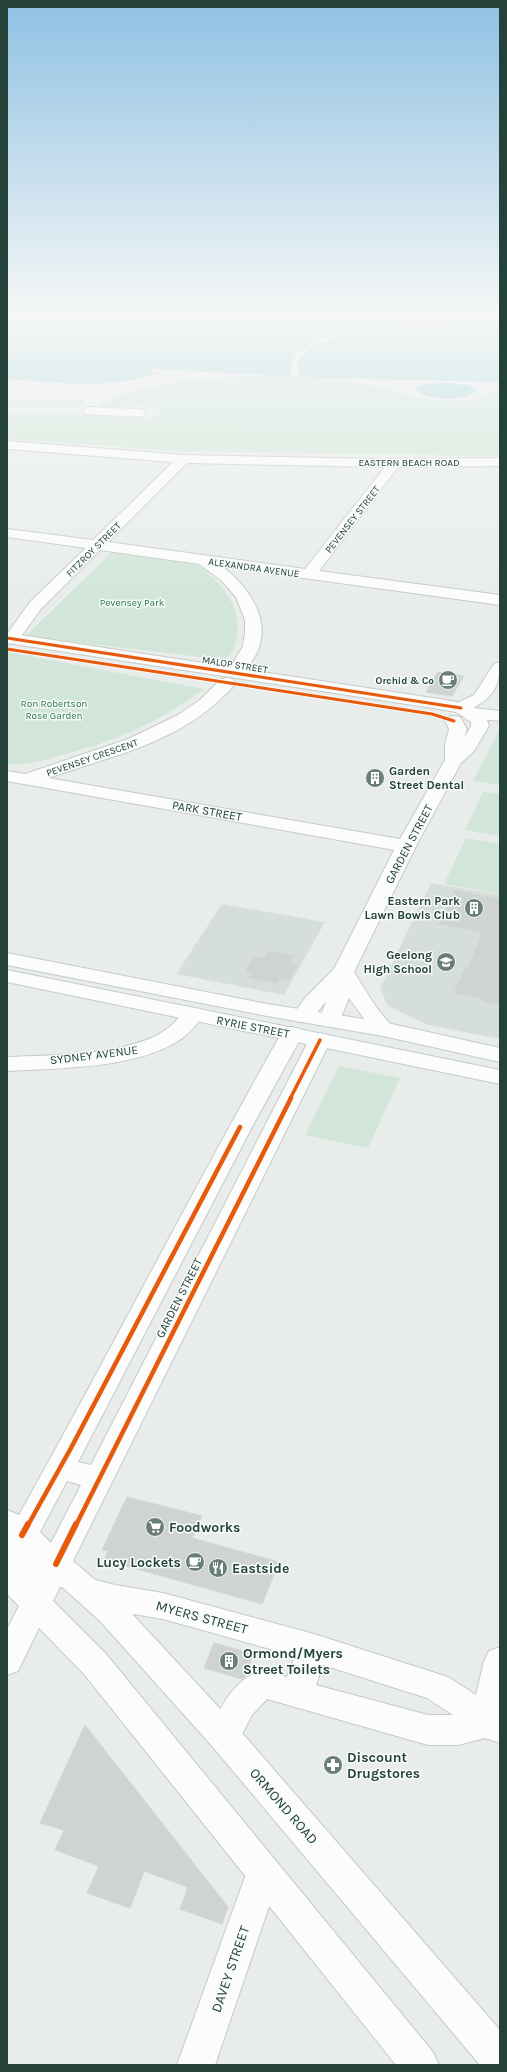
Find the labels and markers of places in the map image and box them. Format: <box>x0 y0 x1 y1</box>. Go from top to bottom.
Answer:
cafe icon: Orchid & Co <box>437 669 459 691</box>
place label: Orchid & Co <box>376 675 434 687</box>
place label: Garden Street Dental <box>389 764 464 792</box>
building icon: Garden Street Dental <box>364 767 386 789</box>
place label: Eastern Park Lawn Bowls Club <box>365 894 460 922</box>
building icon: Eastern Park Lawn Bowls Club <box>463 897 485 919</box>
place label: Geelong High School <box>363 948 432 976</box>
school or university icon: Geelong High School <box>435 951 457 973</box>
supermarket icon: Foodworks <box>144 1516 166 1538</box>
place label: Foodworks <box>169 1519 240 1536</box>
cafe icon: Lucy Lockets <box>184 1551 206 1573</box>
place label: Lucy Lockets <box>96 1554 181 1571</box>
restaurant icon: Eastside <box>207 1557 229 1579</box>
place label: Eastside <box>232 1560 289 1577</box>
place label: Ormond/Myers Street Toilets <box>243 1645 343 1678</box>
building icon: Ormond/Myers Street Toilets <box>218 1650 240 1672</box>
place label: Discount Drugstores <box>347 1749 420 1782</box>
pharmacy icon: Discount Drugstores <box>322 1754 344 1776</box>

